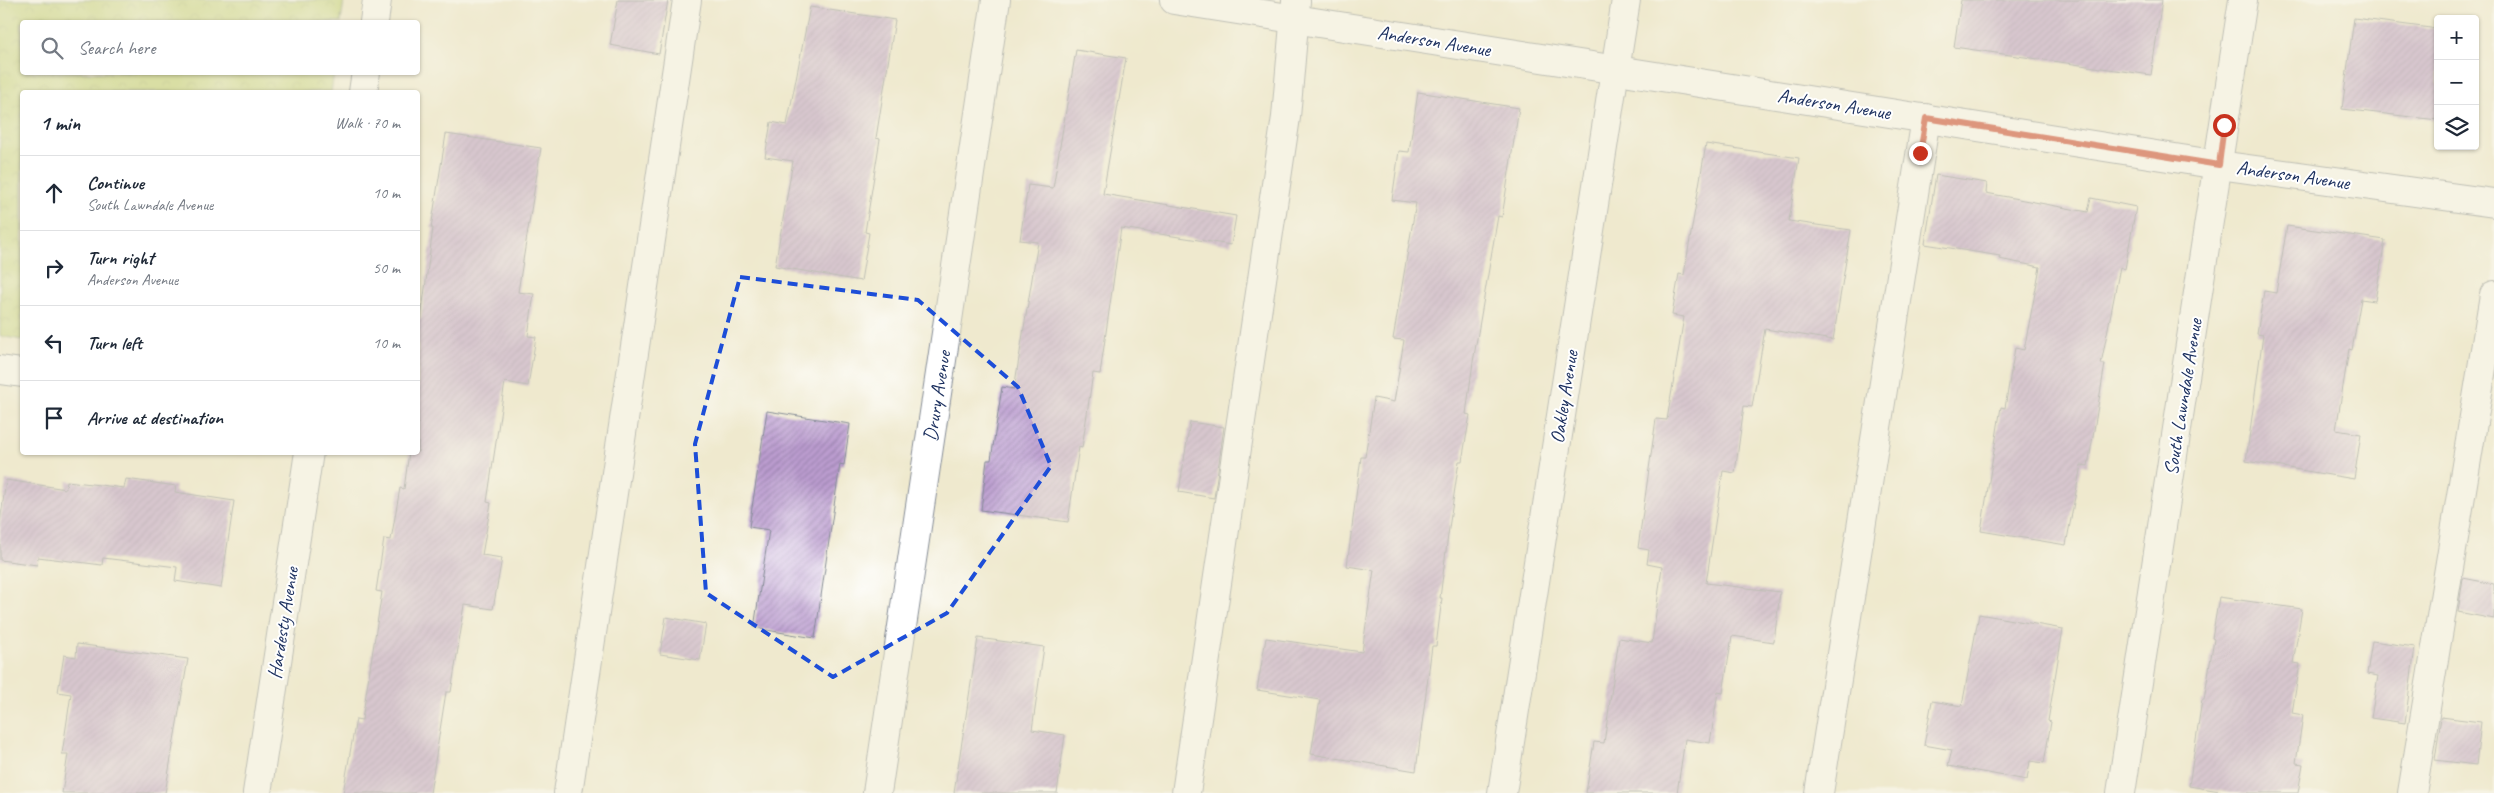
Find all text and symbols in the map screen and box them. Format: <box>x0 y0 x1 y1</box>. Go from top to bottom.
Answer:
map controls <box>2434 15 2479 150</box>
button: + <box>2434 15 2479 60</box>
search box <box>20 20 420 75</box>
street label: Anderson Avenue <box>1376 20 1494 62</box>
icon: search <box>38 34 66 62</box>
text: Search here <box>78 36 155 60</box>
button: − <box>2434 60 2479 105</box>
street label: Anderson Avenue <box>1776 83 1894 125</box>
button: layers <box>2434 105 2479 150</box>
text: 1 min <box>40 110 80 136</box>
text: Walk · 70 m <box>335 113 400 133</box>
route start <box>2213 114 2236 137</box>
route end <box>1909 142 1932 165</box>
street label: Anderson Avenue <box>2235 155 2353 196</box>
text: Continue <box>87 171 144 195</box>
icon: ahead <box>40 179 68 207</box>
text: 10 m <box>373 183 400 203</box>
text: South Lawndale Avenue <box>87 195 213 215</box>
text: Turn right <box>87 246 154 270</box>
icon: right <box>40 254 68 282</box>
text: 50 m <box>373 258 400 278</box>
text: Anderson Avenue <box>87 270 178 290</box>
street label: South Lawndale Avenue <box>2158 316 2208 477</box>
icon: left <box>40 329 68 357</box>
text: Turn left <box>87 331 142 355</box>
text: 10 m <box>373 333 400 353</box>
street label: Oakley Avenue <box>1544 347 1584 445</box>
street label: Drury Avenue <box>918 348 957 443</box>
icon: arrive <box>40 404 68 432</box>
text: Arrive at destination <box>87 406 223 430</box>
street label: Hardesty Avenue <box>262 564 304 681</box>

